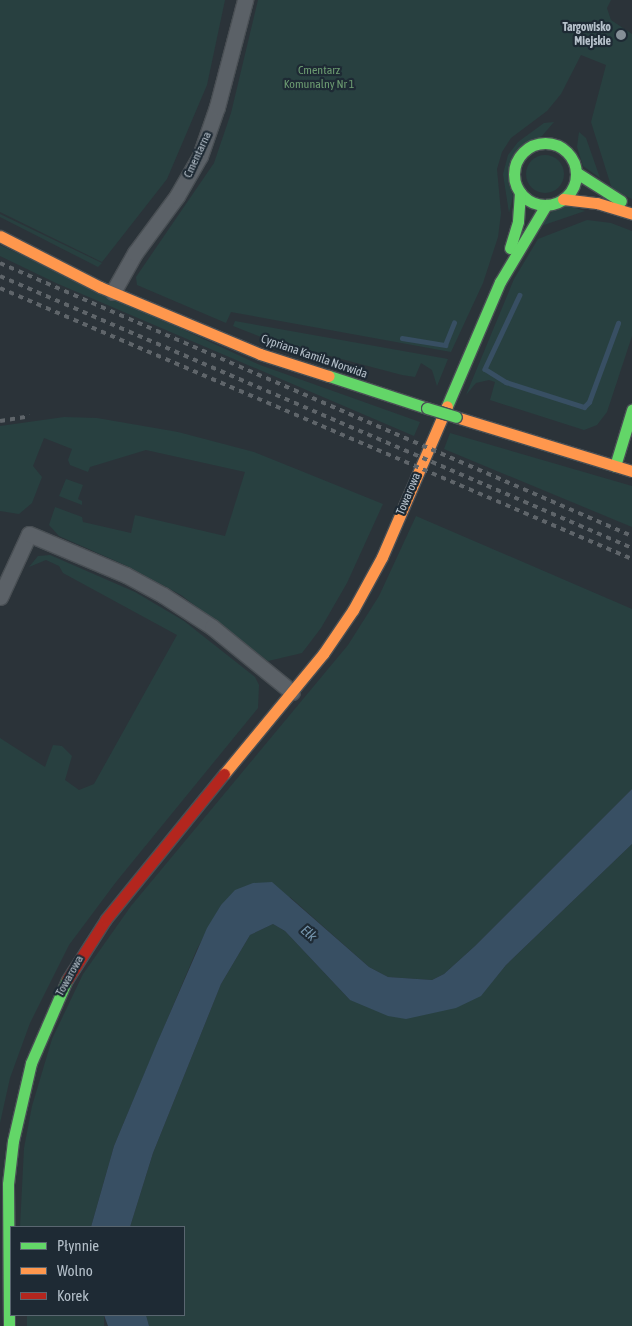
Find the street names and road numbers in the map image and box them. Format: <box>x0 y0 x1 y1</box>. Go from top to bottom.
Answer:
street label: Cmentarna <box>181 130 215 180</box>
street label: Cypriana Kamila Norwida <box>259 332 369 382</box>
street label: Towarowa <box>394 471 424 517</box>
street label: Towarowa <box>53 953 87 999</box>

